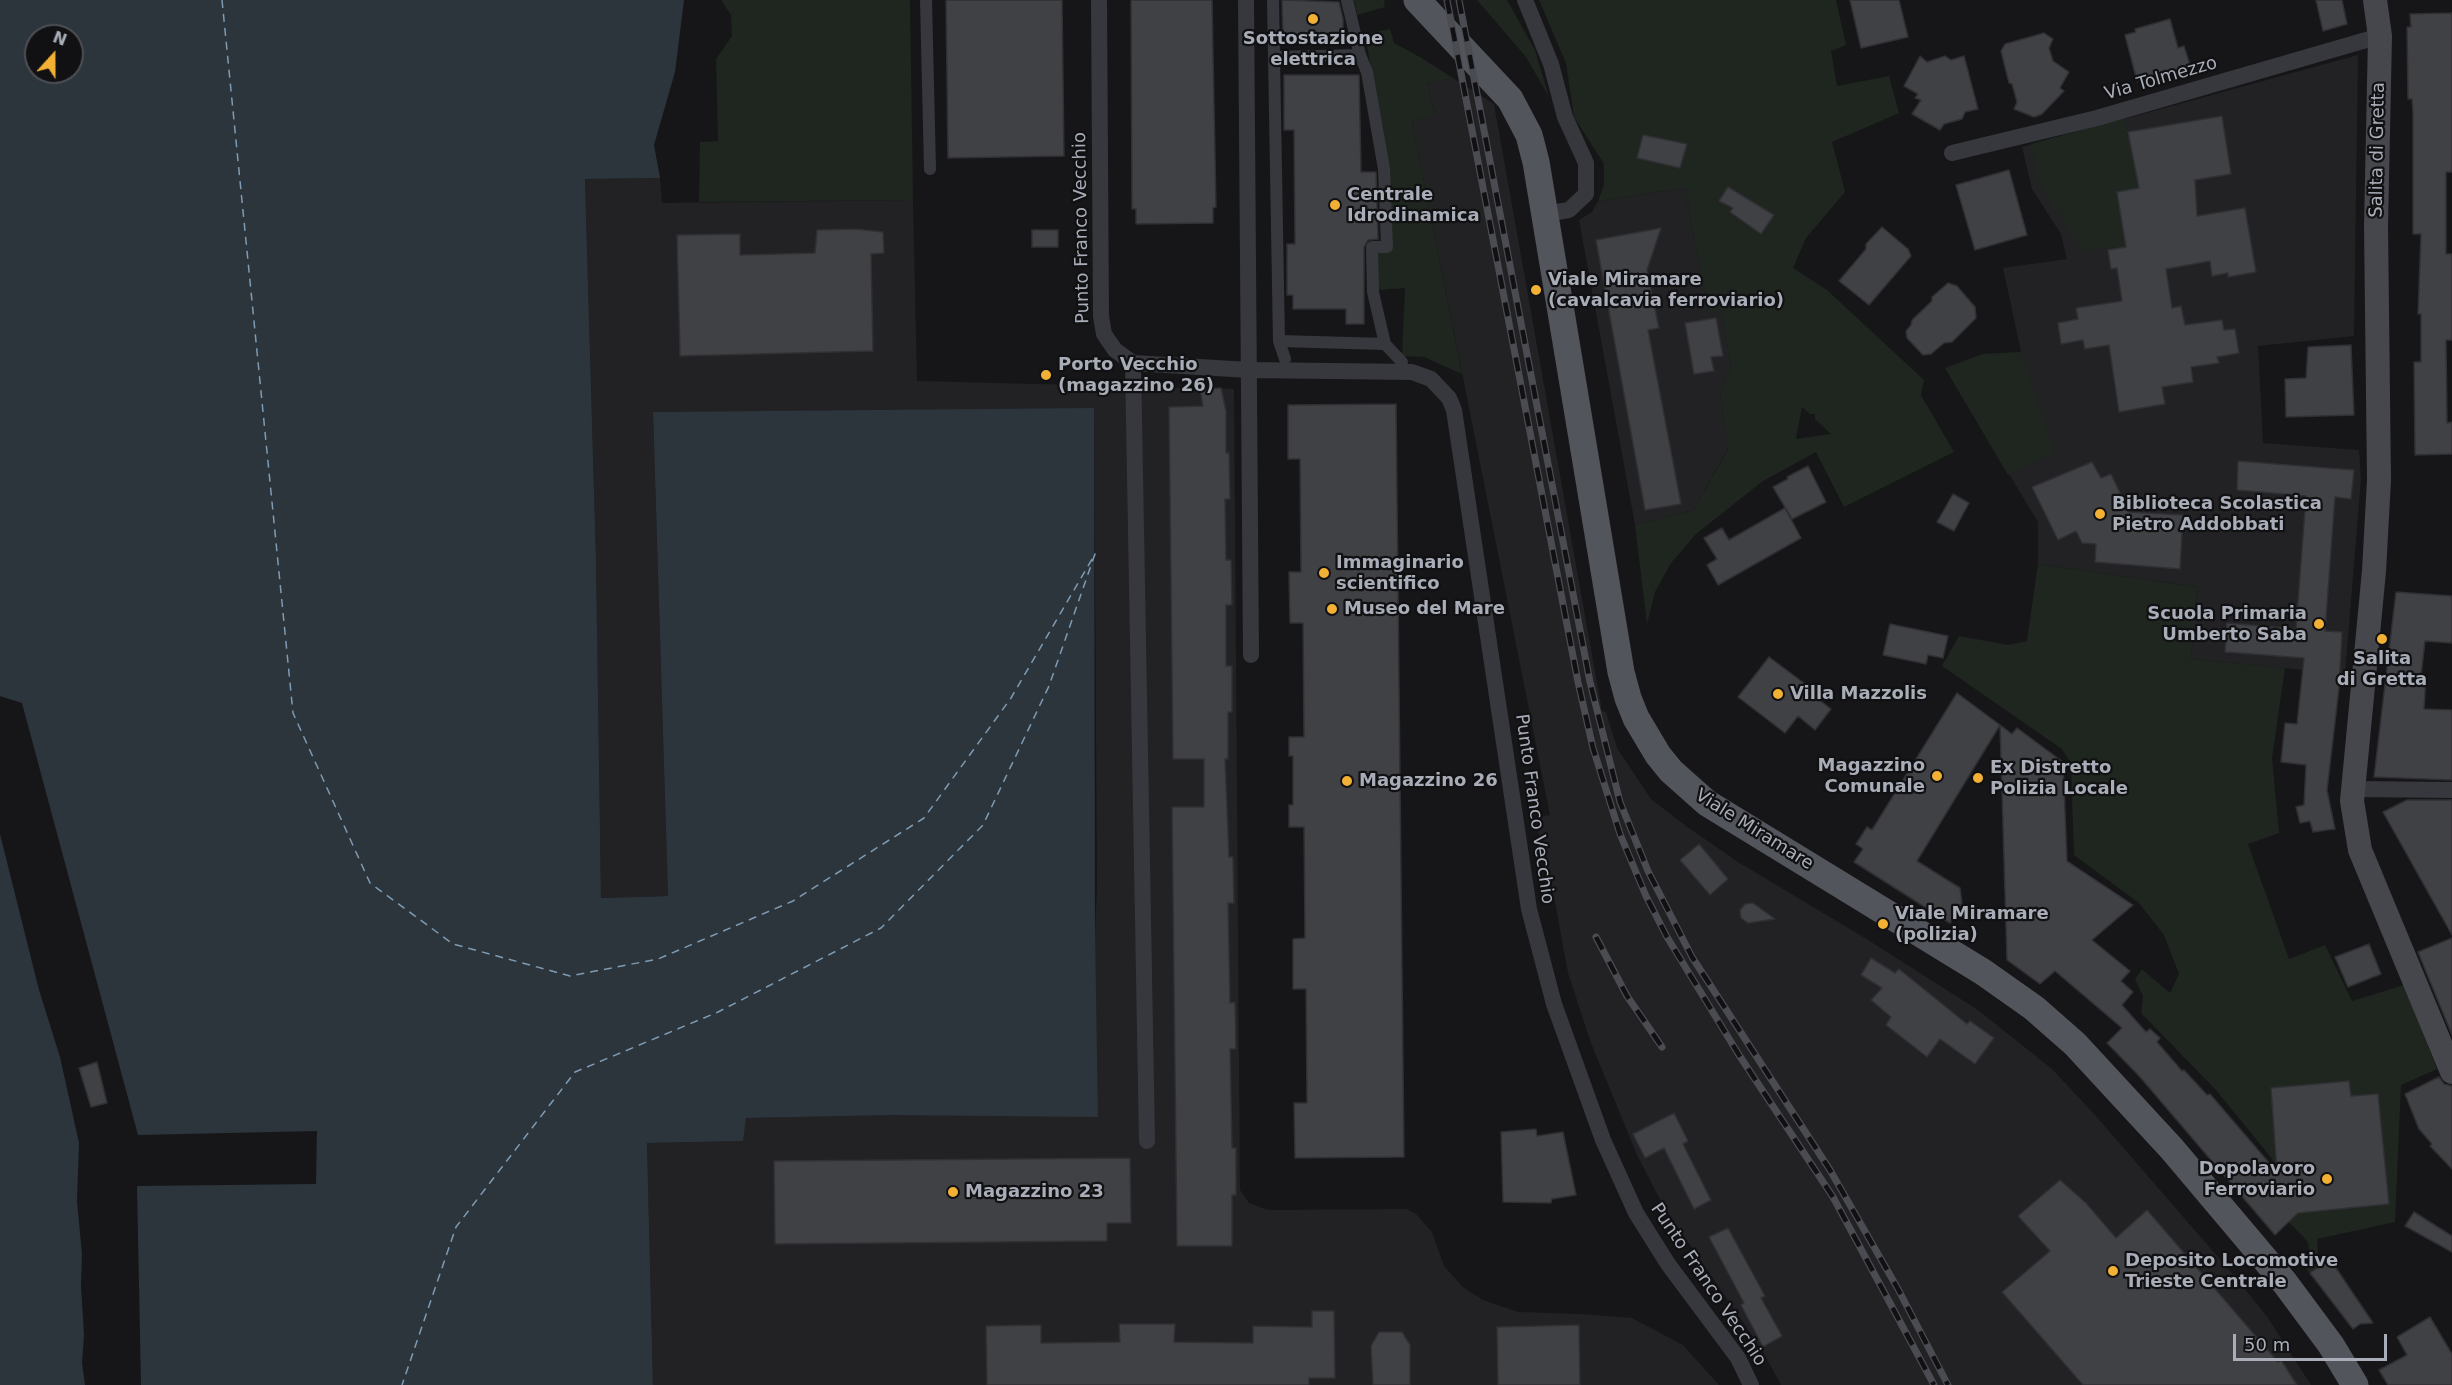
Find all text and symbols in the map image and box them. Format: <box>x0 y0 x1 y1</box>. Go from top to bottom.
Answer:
marker: Sottostazione elettrica <box>1306 12 1320 26</box>
north arrow <box>24 24 84 84</box>
text: N <box>50 27 70 50</box>
place label: Sottostazione elettrica <box>1243 28 1383 70</box>
street label: Via Tolmezzo <box>2102 53 2220 105</box>
street label: Salita di Gretta <box>2366 82 2390 218</box>
street label: Punto Franco Vecchio <box>1070 132 1094 324</box>
place label: Centrale Idrodinamica <box>1347 184 1480 226</box>
marker: Centrale Idrodinamica <box>1328 198 1342 212</box>
place label: Viale Miramare (cavalcavia ferroviario) <box>1548 269 1784 312</box>
marker: Viale Miramare (cavalcavia ferroviario) <box>1529 283 1543 297</box>
place label: Porto Vecchio (magazzino 26) <box>1058 354 1214 397</box>
marker: Porto Vecchio (magazzino 26) <box>1039 368 1053 382</box>
place label: Biblioteca Scolastica Pietro Addobbati <box>2112 493 2322 536</box>
marker: Biblioteca Scolastica Pietro Addobbati <box>2093 507 2107 521</box>
place label: Immaginario scientifico <box>1336 552 1464 594</box>
marker: Immaginario scientifico <box>1317 566 1331 580</box>
place label: Museo del Mare <box>1344 598 1505 620</box>
marker: Museo del Mare <box>1325 602 1339 616</box>
place label: Scuola Primaria Umberto Saba <box>2147 603 2307 646</box>
marker: Scuola Primaria Umberto Saba <box>2312 617 2326 631</box>
marker: Salita di Gretta <box>2375 632 2389 646</box>
place label: Salita di Gretta <box>2337 648 2427 690</box>
place label: Villa Mazzolis <box>1790 683 1927 705</box>
marker: Villa Mazzolis <box>1771 687 1785 701</box>
street label: Punto Franco Vecchio <box>1510 712 1558 906</box>
place label: Magazzino Comunale <box>1818 755 1925 798</box>
place label: Ex Distretto Polizia Locale <box>1990 757 2128 800</box>
marker: Magazzino Comunale <box>1930 769 1944 783</box>
place label: Magazzino 26 <box>1359 770 1498 792</box>
marker: Ex Distretto Polizia Locale <box>1971 771 1985 785</box>
marker: Magazzino 26 <box>1340 774 1354 788</box>
street label: Viale Miramare <box>1691 785 1817 875</box>
place label: Viale Miramare (polizia) <box>1895 903 2049 946</box>
marker: Viale Miramare (polizia) <box>1876 917 1890 931</box>
place label: Dopolavoro Ferroviario <box>2199 1158 2315 1200</box>
marker: Dopolavoro Ferroviario <box>2320 1172 2334 1186</box>
place label: Magazzino 23 <box>965 1181 1104 1203</box>
marker: Magazzino 23 <box>946 1185 960 1199</box>
street label: Punto Franco Vecchio <box>1645 1199 1771 1371</box>
place label: Deposito Locomotive Trieste Centrale <box>2125 1250 2338 1292</box>
marker: Deposito Locomotive Trieste Centrale <box>2106 1264 2120 1278</box>
scale bar <box>2236 1322 2390 1360</box>
text: 50 m <box>2244 1334 2290 1355</box>

